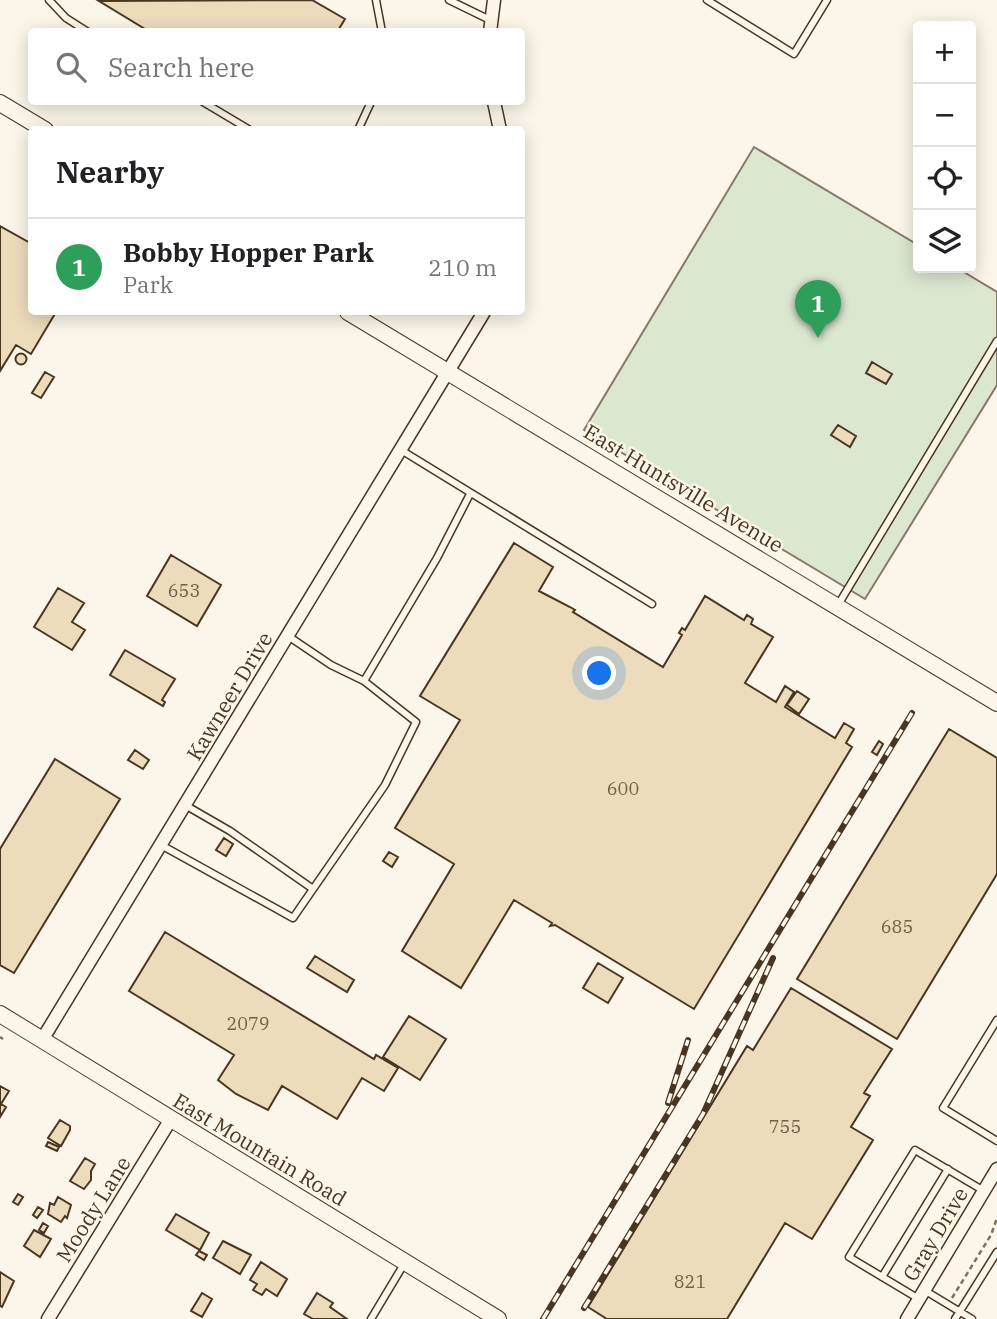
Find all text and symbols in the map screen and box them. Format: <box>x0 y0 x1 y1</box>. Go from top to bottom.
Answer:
map controls <box>913 21 976 273</box>
button: + <box>913 21 976 84</box>
search box <box>28 28 525 105</box>
icon: search <box>52 48 90 86</box>
text: Search here <box>108 50 254 84</box>
button: − <box>913 84 976 147</box>
button: locate <box>913 147 976 210</box>
text: Nearby <box>56 152 164 191</box>
button: layers <box>913 210 976 273</box>
text: Bobby Hopper Park <box>123 235 374 269</box>
text: 1 <box>72 252 86 282</box>
text: 210 m <box>428 252 497 282</box>
text: Park <box>123 269 173 299</box>
pin: 1 <box>795 280 841 338</box>
street label: East Huntsville Avenue <box>579 417 789 559</box>
house number: 653 <box>168 579 200 602</box>
street label: Kawneer Drive <box>180 627 278 765</box>
your location <box>582 656 616 690</box>
house number: 600 <box>607 777 639 800</box>
house number: 685 <box>881 915 913 938</box>
house number: 2079 <box>226 1012 270 1035</box>
street label: East Mountain Road <box>168 1086 352 1212</box>
house number: 755 <box>769 1115 801 1138</box>
street label: Moody Lane <box>49 1151 137 1267</box>
street label: Gray Drive <box>896 1182 974 1286</box>
house number: 821 <box>674 1270 706 1293</box>

